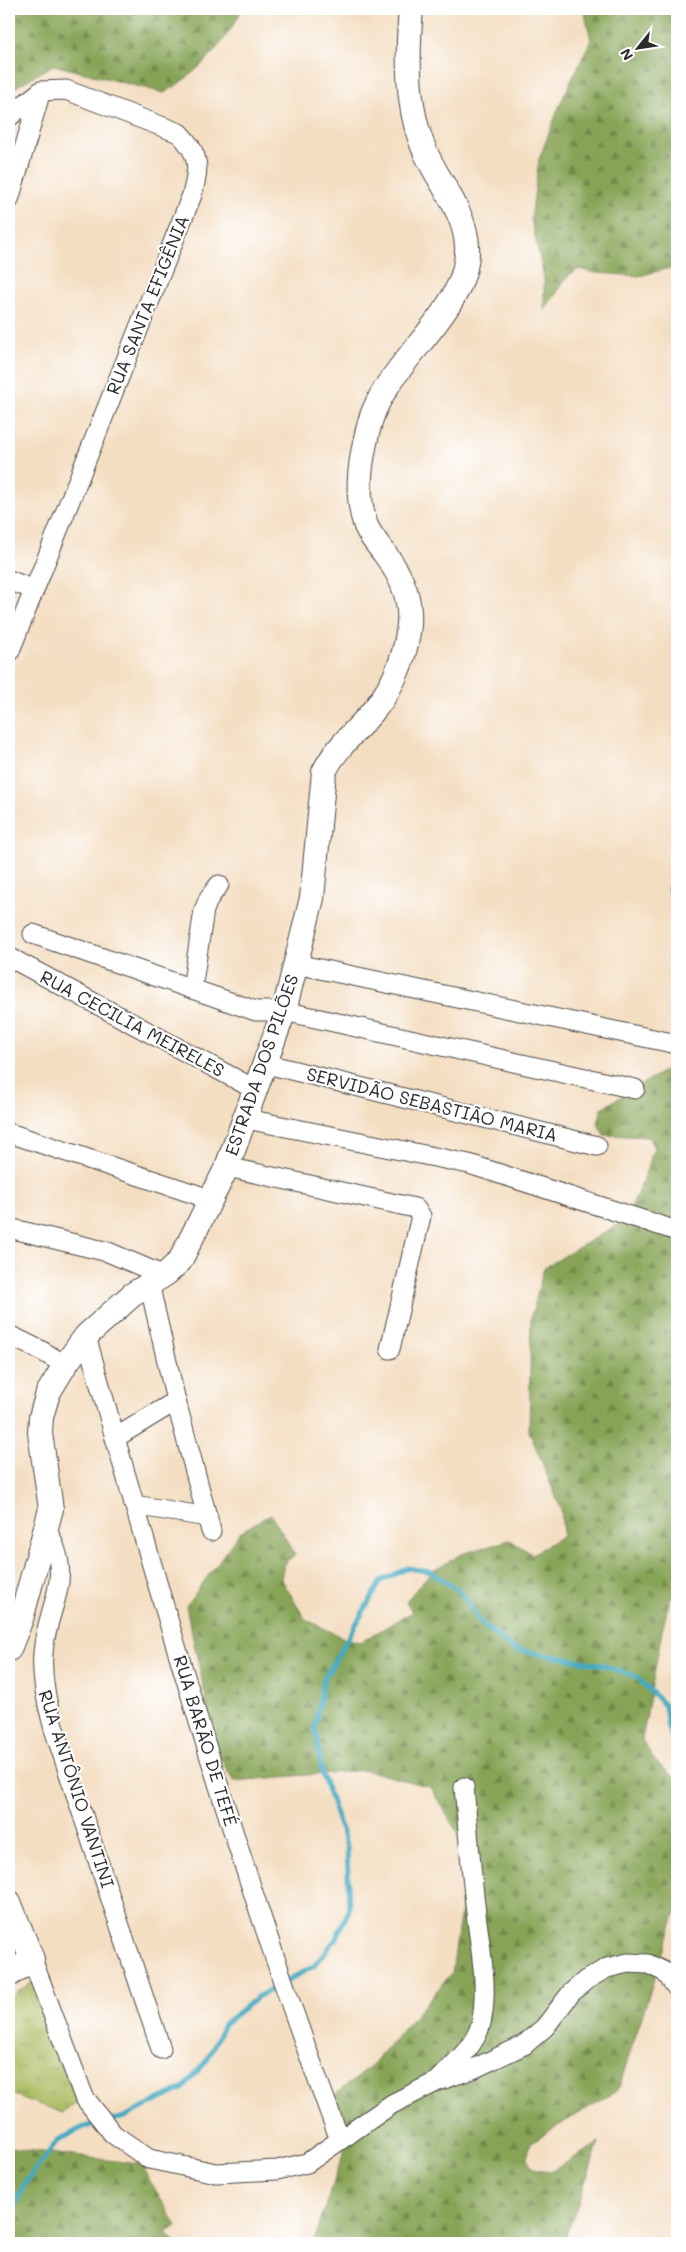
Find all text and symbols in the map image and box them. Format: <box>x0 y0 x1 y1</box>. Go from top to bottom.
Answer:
north arrow <box>614 22 664 72</box>
text: N <box>615 45 637 64</box>
street label: RUA SANTA EFIGÊNIA <box>100 211 194 398</box>
street label: RUA CECILIA MEIRELES <box>36 964 229 1082</box>
street label: ESTRADA DOS PILÕES <box>219 971 303 1159</box>
street label: SERVIDÃO SEBASTIÃO MARIA <box>304 1061 560 1147</box>
street label: RUA BARÃO DE TEFÉ <box>169 1652 243 1829</box>
street label: RUA ANTÔNIO VANTINI <box>34 1687 120 1891</box>

